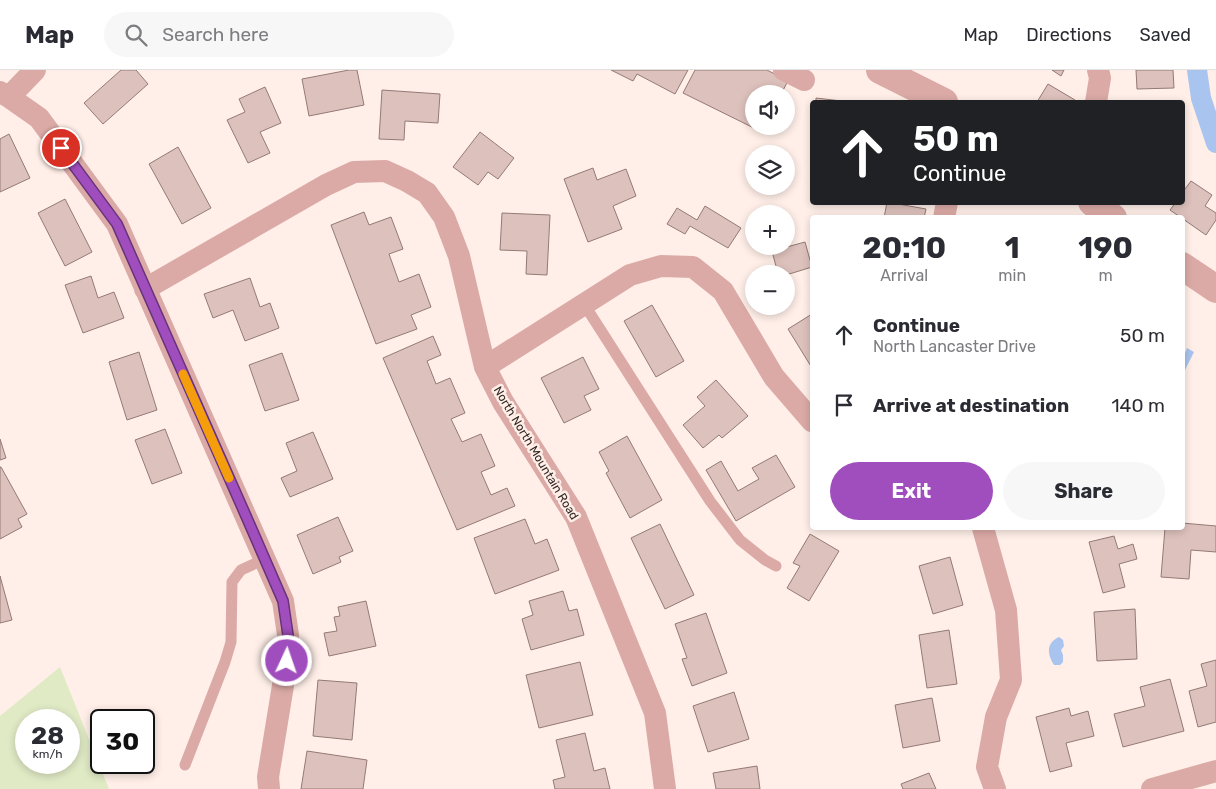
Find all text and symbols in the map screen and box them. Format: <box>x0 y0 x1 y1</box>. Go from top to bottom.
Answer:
search box <box>104 12 454 57</box>
text: Map <box>25 21 74 49</box>
icon: search <box>122 21 150 49</box>
text: Search here <box>162 23 269 46</box>
text: Map <box>963 24 998 46</box>
text: Directions <box>1026 24 1112 46</box>
text: Saved <box>1140 24 1191 46</box>
map controls <box>745 85 795 315</box>
button: sound <box>745 85 795 135</box>
text: 50 m <box>913 118 999 160</box>
icon: ahead <box>830 120 895 185</box>
pin <box>40 127 82 169</box>
icon: arrive <box>47 134 75 162</box>
button: layers <box>745 145 795 195</box>
text: Continue <box>913 160 1006 187</box>
button: + <box>745 205 795 255</box>
text: 20:10 <box>862 230 946 266</box>
text: 1 <box>1005 230 1020 266</box>
text: 190 <box>1078 230 1133 266</box>
button: − <box>745 265 795 315</box>
text: Arrival <box>880 266 928 285</box>
text: min <box>998 266 1026 285</box>
text: m <box>1098 266 1113 285</box>
text: Continue <box>873 314 960 337</box>
icon: ahead <box>830 321 858 349</box>
text: 50 m <box>1120 324 1165 347</box>
text: North Lancaster Drive <box>873 337 1036 356</box>
street label: North North Mountain Road <box>491 384 581 522</box>
icon: arrive <box>830 391 858 419</box>
text: Arrive at destination <box>873 394 1069 417</box>
text: 140 m <box>1111 394 1165 417</box>
button: Exit <box>830 462 993 520</box>
button: Share <box>1003 462 1165 520</box>
position arrow <box>260 634 312 686</box>
speed limit sign: 30 <box>90 709 155 774</box>
text: 28 <box>31 721 64 750</box>
text: km/h <box>33 747 62 761</box>

